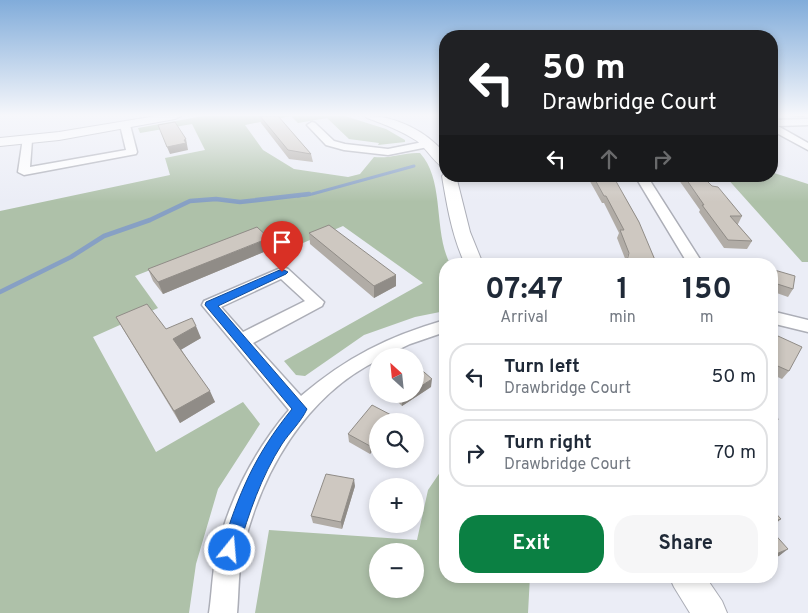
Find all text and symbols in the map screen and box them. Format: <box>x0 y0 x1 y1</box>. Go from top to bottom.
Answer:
text: 50 m <box>542 47 626 91</box>
icon: left <box>459 50 524 115</box>
text: Drawbridge Court <box>542 90 717 117</box>
icon: left <box>542 145 570 173</box>
icon: ahead <box>595 145 623 173</box>
icon: right <box>648 145 676 173</box>
pin <box>261 221 303 272</box>
icon: arrive <box>268 228 296 256</box>
text: 07:47 <box>485 272 563 309</box>
text: 1 <box>616 272 628 309</box>
text: 150 <box>682 272 732 309</box>
text: Arrival <box>500 308 548 328</box>
text: min <box>609 308 636 328</box>
text: m <box>700 308 714 328</box>
north arrow <box>369 348 424 402</box>
map controls <box>369 348 424 598</box>
text: Turn left <box>504 355 580 379</box>
icon: left <box>461 363 489 391</box>
text: 50 m <box>711 365 756 389</box>
text: Drawbridge Court <box>504 379 631 399</box>
button: search <box>369 413 424 468</box>
text: Turn right <box>504 431 592 455</box>
icon: right <box>461 439 489 467</box>
text: 70 m <box>714 441 756 465</box>
text: Drawbridge Court <box>504 455 631 475</box>
button: + <box>369 478 424 533</box>
button: Exit <box>459 515 604 573</box>
button: Share <box>614 515 758 573</box>
position arrow <box>203 523 255 575</box>
button: − <box>369 543 424 598</box>

